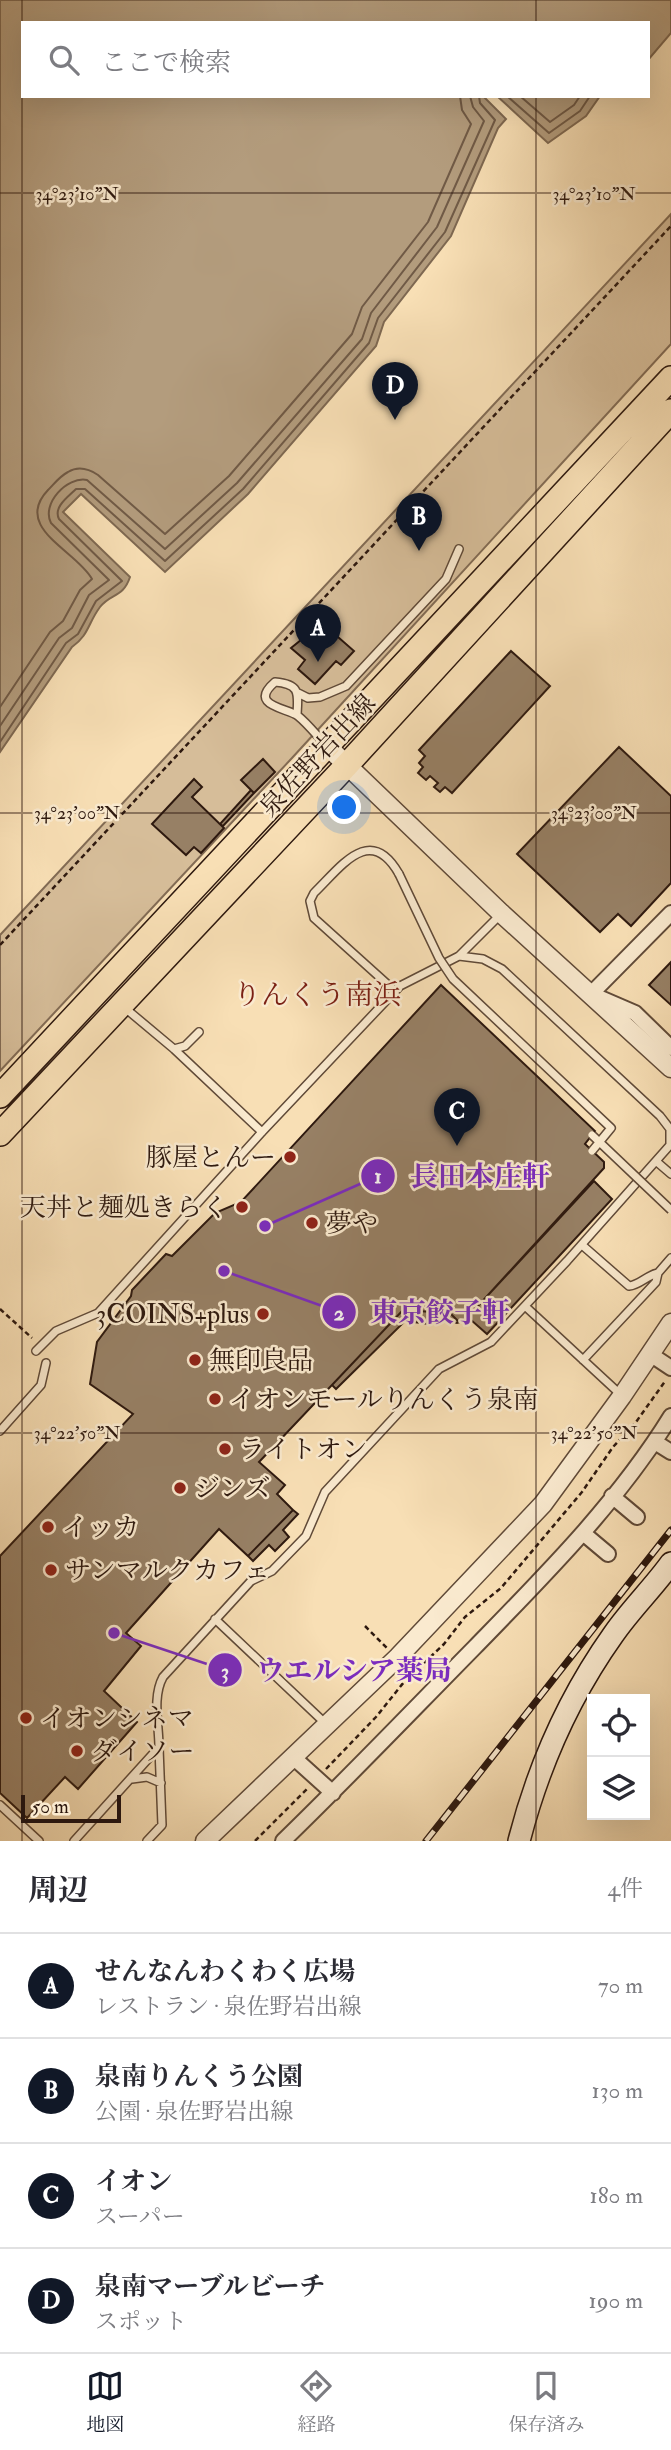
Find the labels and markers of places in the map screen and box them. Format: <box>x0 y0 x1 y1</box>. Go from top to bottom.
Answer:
pin: D <box>372 362 418 420</box>
pin: B <box>396 493 442 551</box>
pin: A <box>295 604 341 662</box>
pin: C <box>434 1088 480 1146</box>
place label: 豚屋とんー <box>146 1142 276 1174</box>
marker: 豚屋とんー <box>282 1149 298 1165</box>
callout: 長田本庄軒 <box>361 1151 564 1200</box>
place label: 天丼と麺処きらく <box>20 1192 228 1224</box>
marker: 天丼と麺処きらく <box>234 1199 250 1215</box>
place label: 夢や <box>326 1208 378 1240</box>
marker: 夢や <box>304 1215 320 1231</box>
callout: 東京餃子軒 <box>321 1288 524 1337</box>
place label: 3COINS+plus <box>96 1299 249 1332</box>
marker: 3COINS+plus <box>255 1306 271 1322</box>
place label: 無印良品 <box>209 1345 313 1377</box>
marker: 無印良品 <box>187 1352 203 1368</box>
place label: イオンモールりんくう泉南 <box>229 1384 539 1416</box>
marker: イオンモールりんくう泉南 <box>207 1391 223 1407</box>
place label: ライトオン <box>239 1434 367 1466</box>
marker: ライトオン <box>217 1441 233 1457</box>
place label: ジンズ <box>194 1473 271 1505</box>
marker: ジンズ <box>172 1480 188 1496</box>
place label: イッカ <box>62 1512 139 1544</box>
marker: イッカ <box>40 1519 56 1535</box>
place label: サンマルクカフェ <box>65 1555 270 1587</box>
marker: サンマルクカフェ <box>43 1562 59 1578</box>
callout: ウエルシア薬局 <box>207 1646 466 1695</box>
place label: イオンシネマ <box>40 1703 194 1735</box>
marker: イオンシネマ <box>18 1710 34 1726</box>
place label: ダイソー <box>91 1736 194 1768</box>
marker: ダイソー <box>69 1743 85 1759</box>

